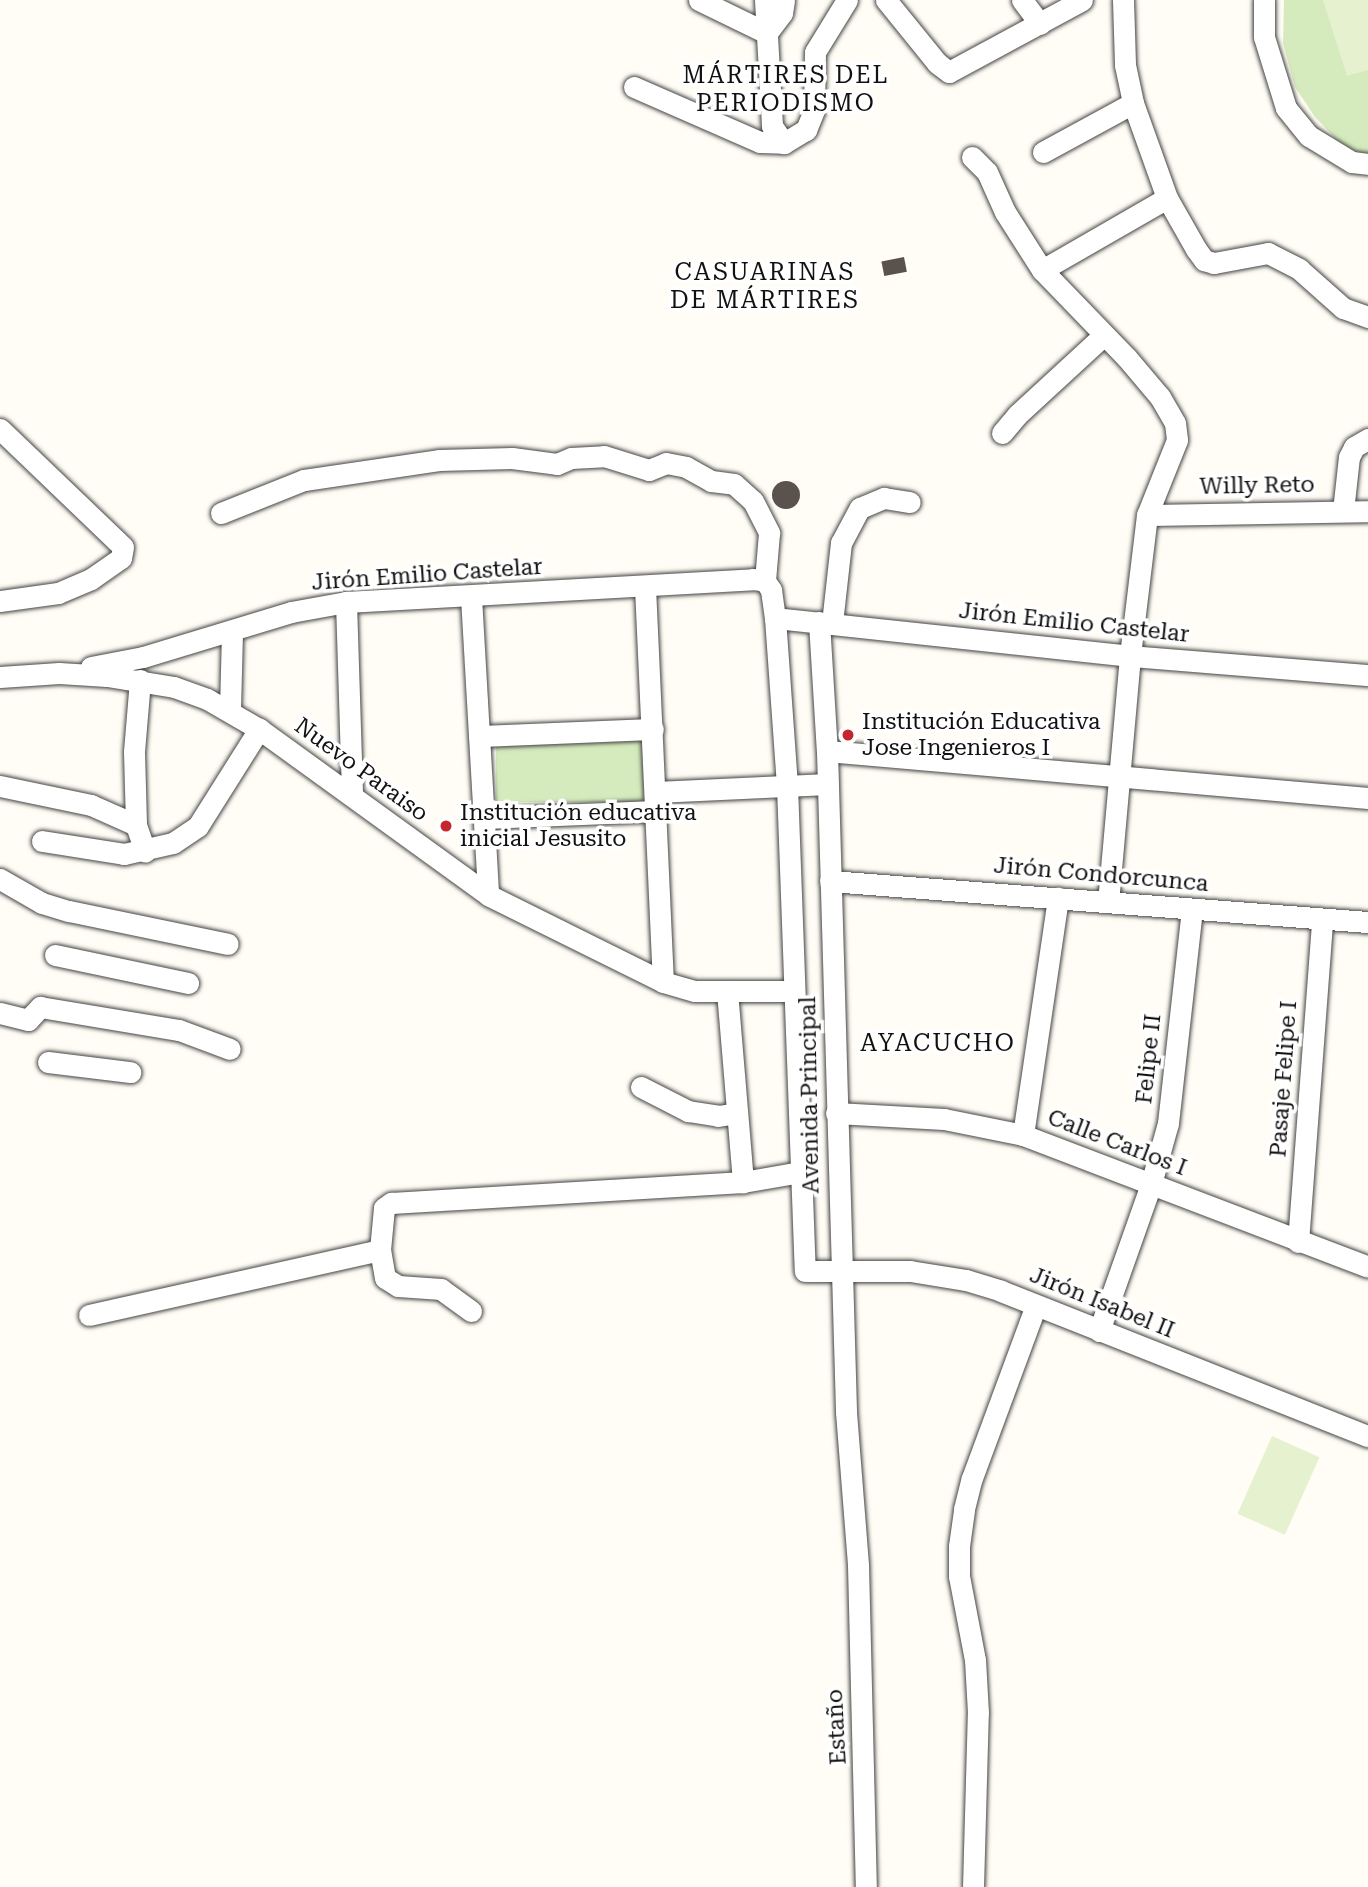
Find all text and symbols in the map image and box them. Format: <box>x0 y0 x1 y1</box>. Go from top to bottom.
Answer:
district label: MÁRTIRES DEL PERIODISMO <box>684 62 888 118</box>
district label: CASUARINAS DE MÁRTIRES <box>671 259 859 315</box>
street label: Willy Reto <box>1199 471 1315 501</box>
street label: Jirón Emilio Castelar <box>311 553 543 597</box>
street label: Jirón Emilio Castelar <box>957 597 1191 649</box>
place label: Institución Educativa Jose Ingenieros I <box>862 708 1100 762</box>
street label: Nuevo Paraiso <box>289 712 433 828</box>
marker: Institución Educativa Jose Ingenieros I <box>840 727 856 743</box>
place label: Institución educativa inicial Jesusito <box>460 799 696 853</box>
marker: Institución educativa inicial Jesusito <box>438 818 454 834</box>
street label: Jirón Condorcunca <box>993 852 1209 898</box>
street label: Avenida Principal <box>794 996 826 1194</box>
street label: Pasaje Felipe I <box>1265 1000 1303 1158</box>
street label: Felipe II <box>1131 1013 1167 1105</box>
district label: AYACUCHO <box>861 1030 1015 1058</box>
street label: Calle Carlos I <box>1044 1104 1190 1182</box>
street label: Jirón Isabel II <box>1026 1261 1178 1345</box>
street label: Estaño <box>821 1688 853 1766</box>

